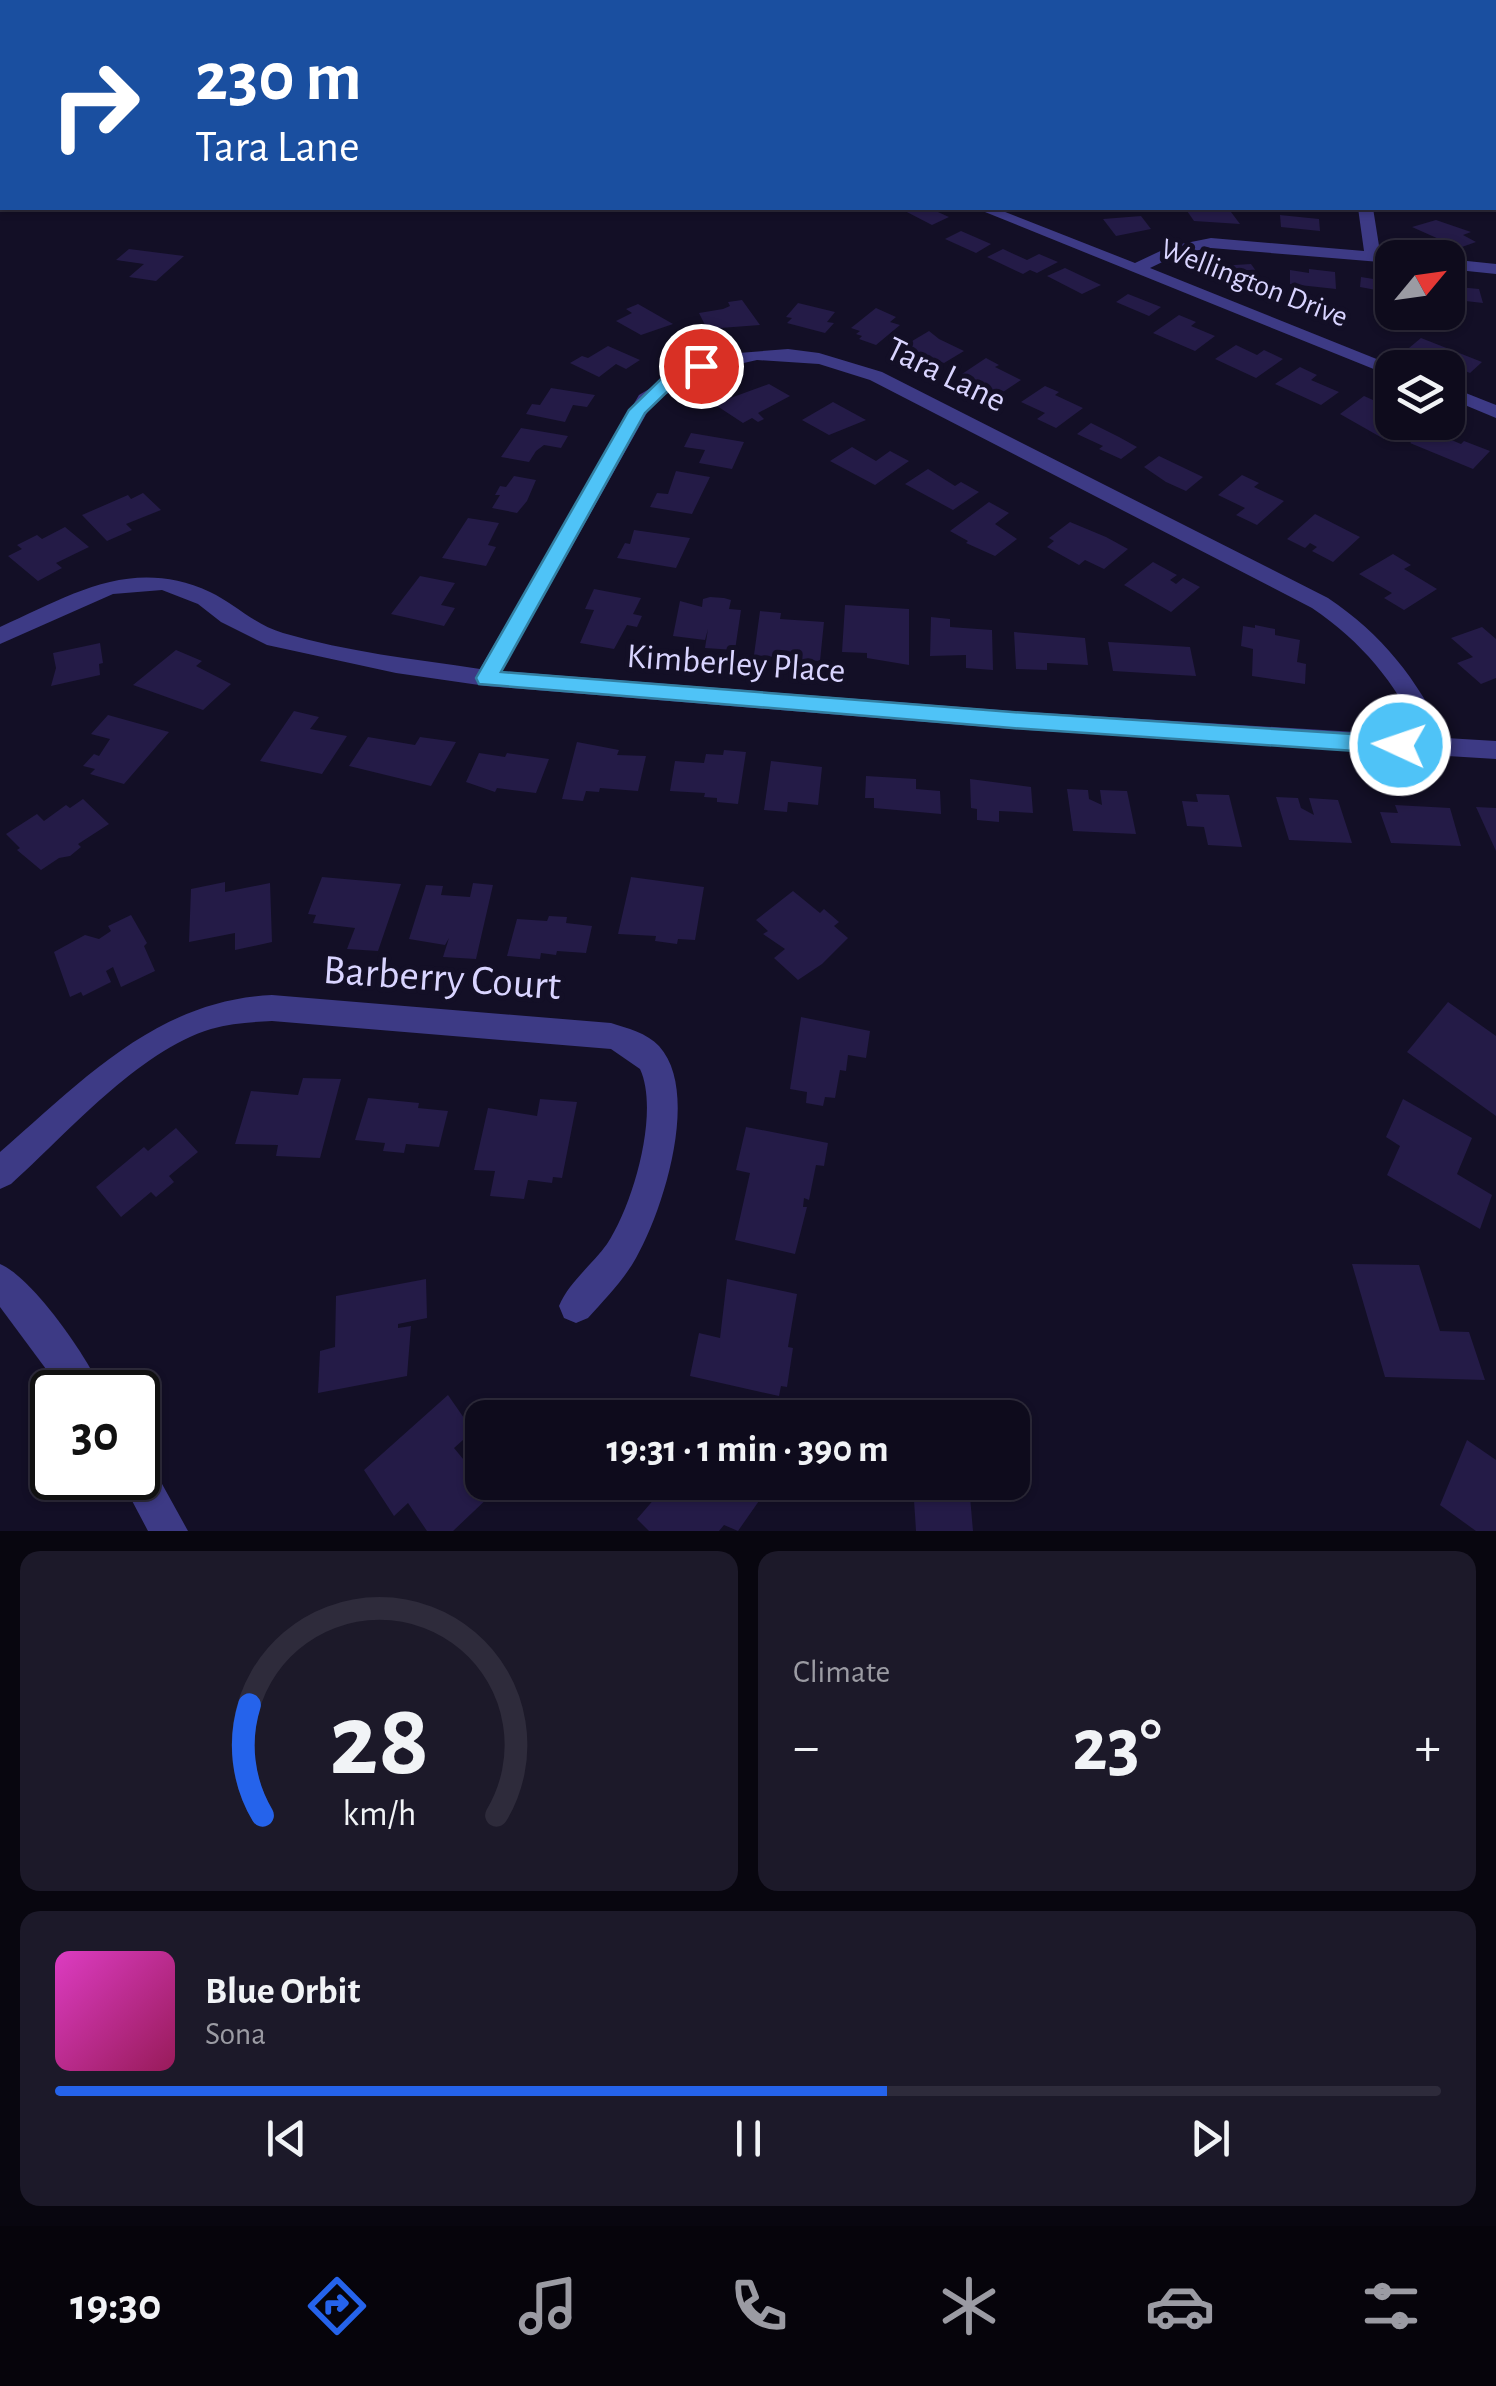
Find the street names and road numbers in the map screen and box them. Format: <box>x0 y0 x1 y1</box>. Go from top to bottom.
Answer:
street label: Wellington Drive <box>1156 234 1352 332</box>
street label: Tara Lane <box>881 331 1011 419</box>
street label: Kimberley Place <box>625 639 847 689</box>
street label: Barberry Court <box>322 949 562 1007</box>

